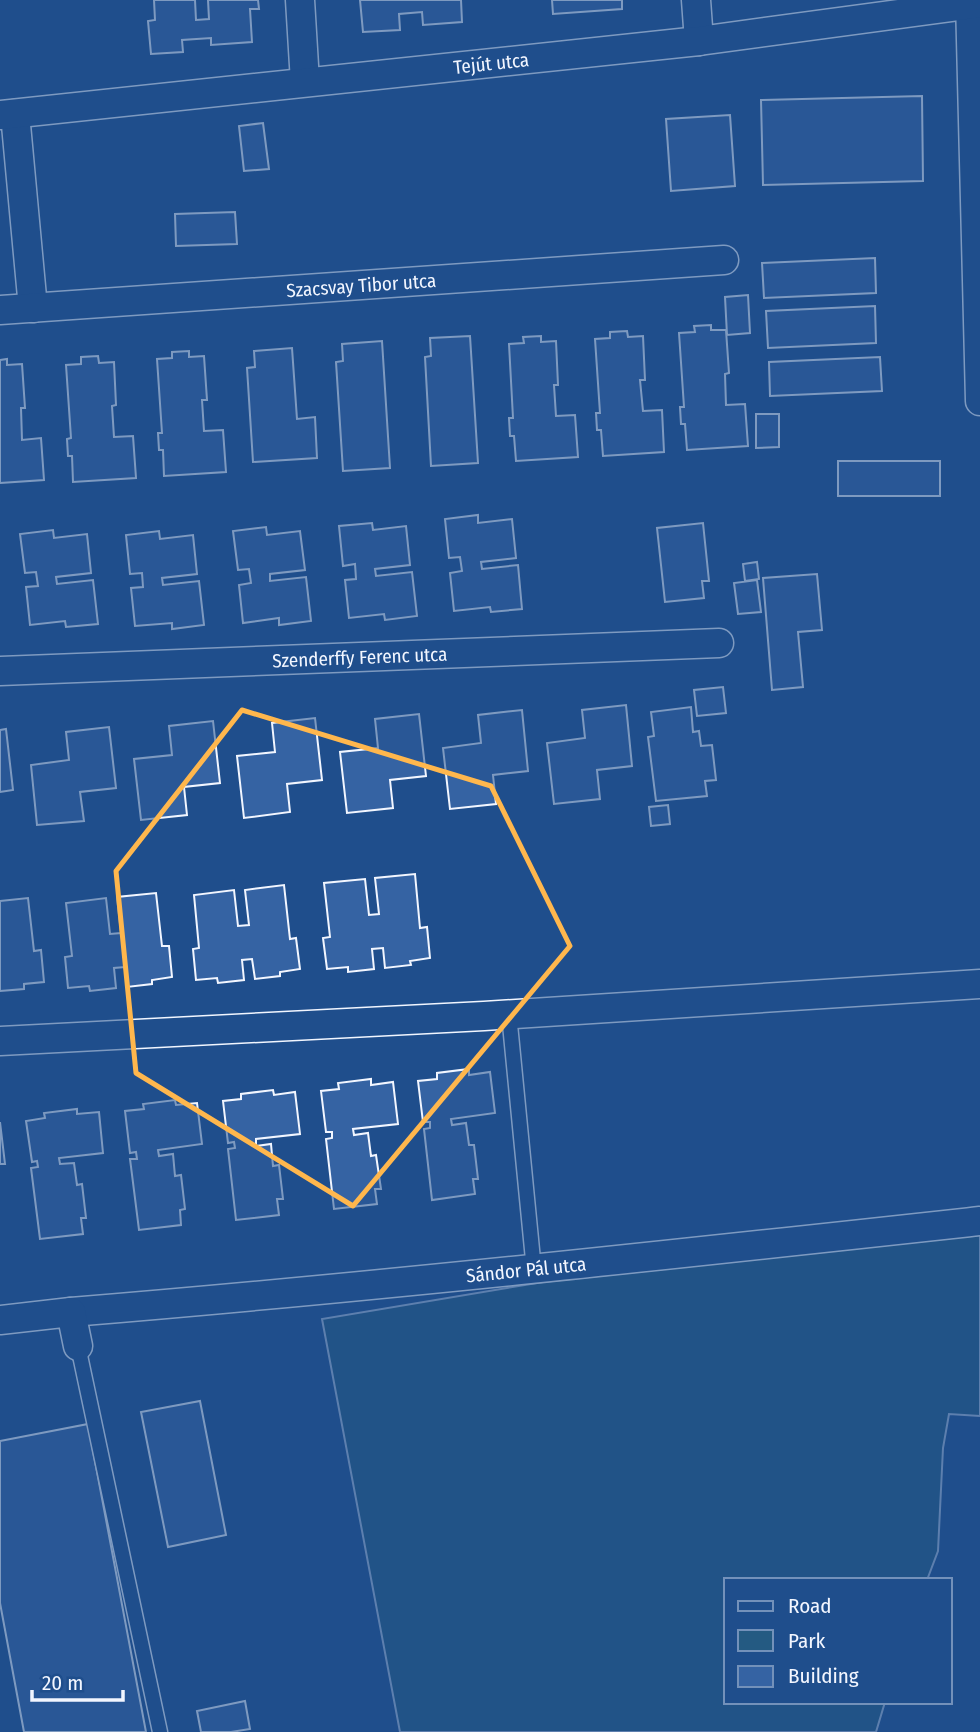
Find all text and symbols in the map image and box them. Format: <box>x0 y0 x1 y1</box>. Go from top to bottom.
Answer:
street label: Tejút utca <box>452 48 530 79</box>
street label: Szacsvay Tibor utca <box>286 269 437 302</box>
street label: Szenderffy Ferenc utca <box>272 643 448 672</box>
street label: Sándor Pál utca <box>465 1252 587 1288</box>
legend <box>724 1578 952 1704</box>
text: Road <box>788 1593 832 1619</box>
text: Park <box>788 1628 826 1654</box>
scale bar <box>32 1658 122 1702</box>
text: Building <box>788 1663 859 1689</box>
text: 20 m <box>42 1670 83 1696</box>

